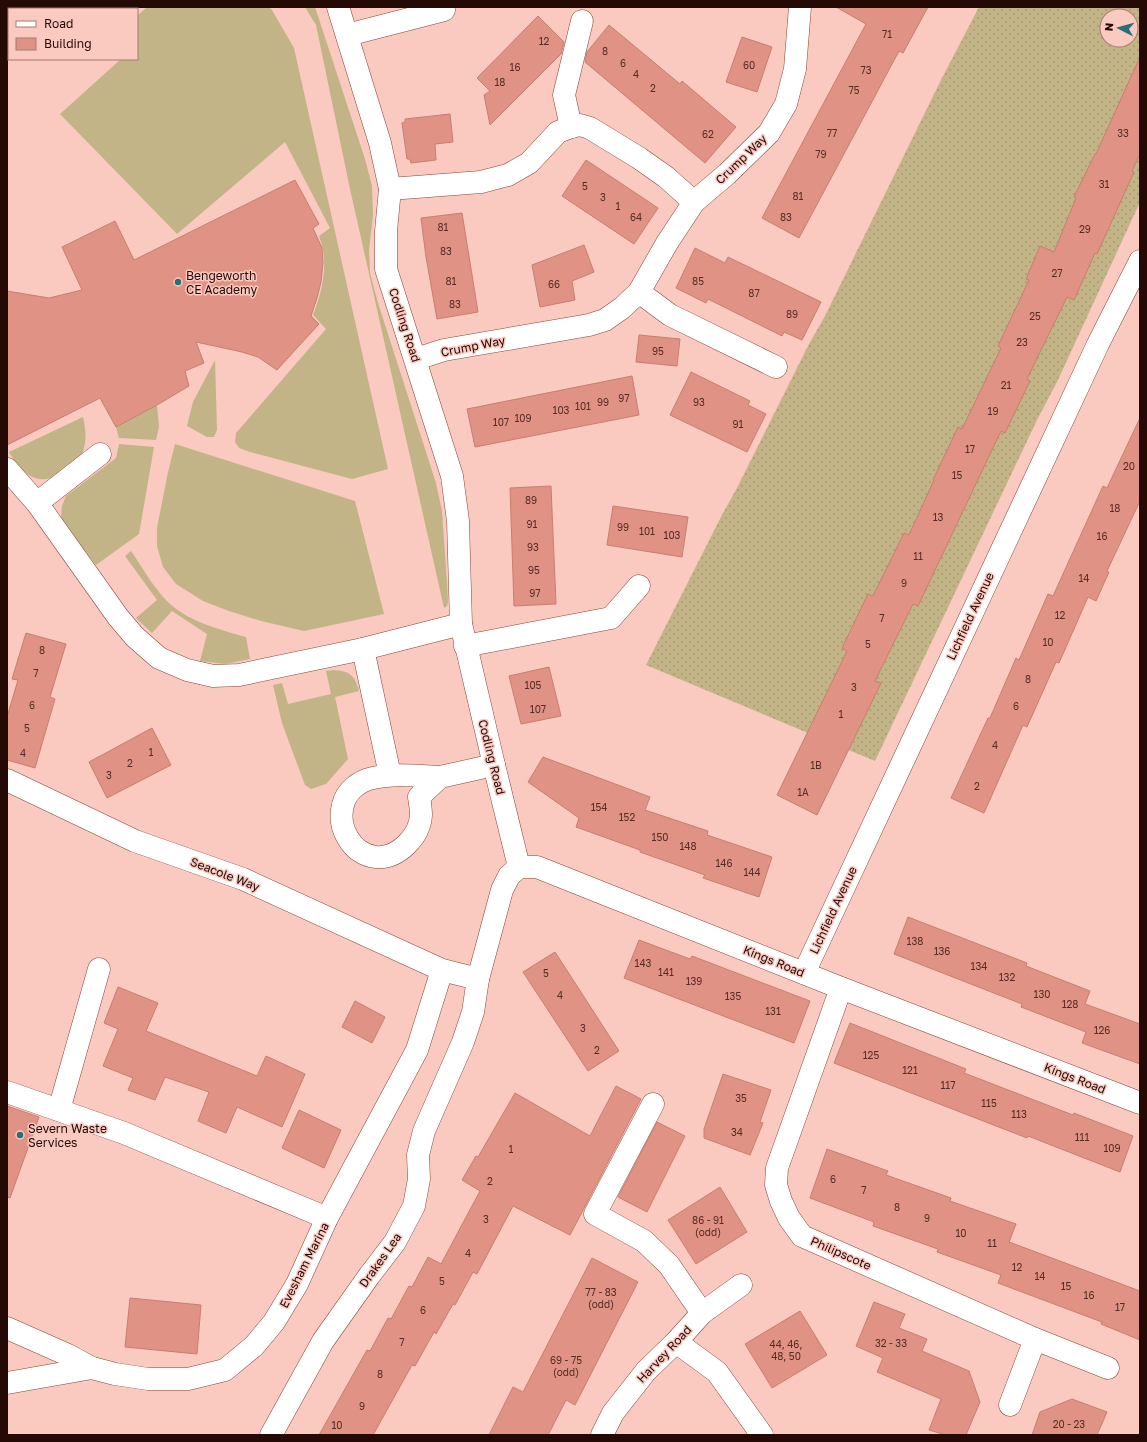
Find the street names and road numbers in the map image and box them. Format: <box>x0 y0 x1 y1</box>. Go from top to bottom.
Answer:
street label: Crump Way <box>712 131 770 187</box>
street label: Codling Road <box>386 286 424 364</box>
street label: Crump Way <box>439 332 507 360</box>
street label: Lichfield Avenue <box>943 570 997 662</box>
street label: Codling Road <box>475 718 509 796</box>
street label: Seacole Way <box>188 854 262 894</box>
street label: Lichfield Avenue <box>806 864 860 956</box>
street label: Kings Road <box>741 942 807 980</box>
street label: Kings Road <box>1042 1059 1108 1097</box>
street label: Evesham Marina <box>276 1220 332 1310</box>
street label: Drakes Lea <box>356 1230 404 1290</box>
street label: Philipscote <box>808 1233 874 1273</box>
street label: Harvey Road <box>634 1322 694 1386</box>

